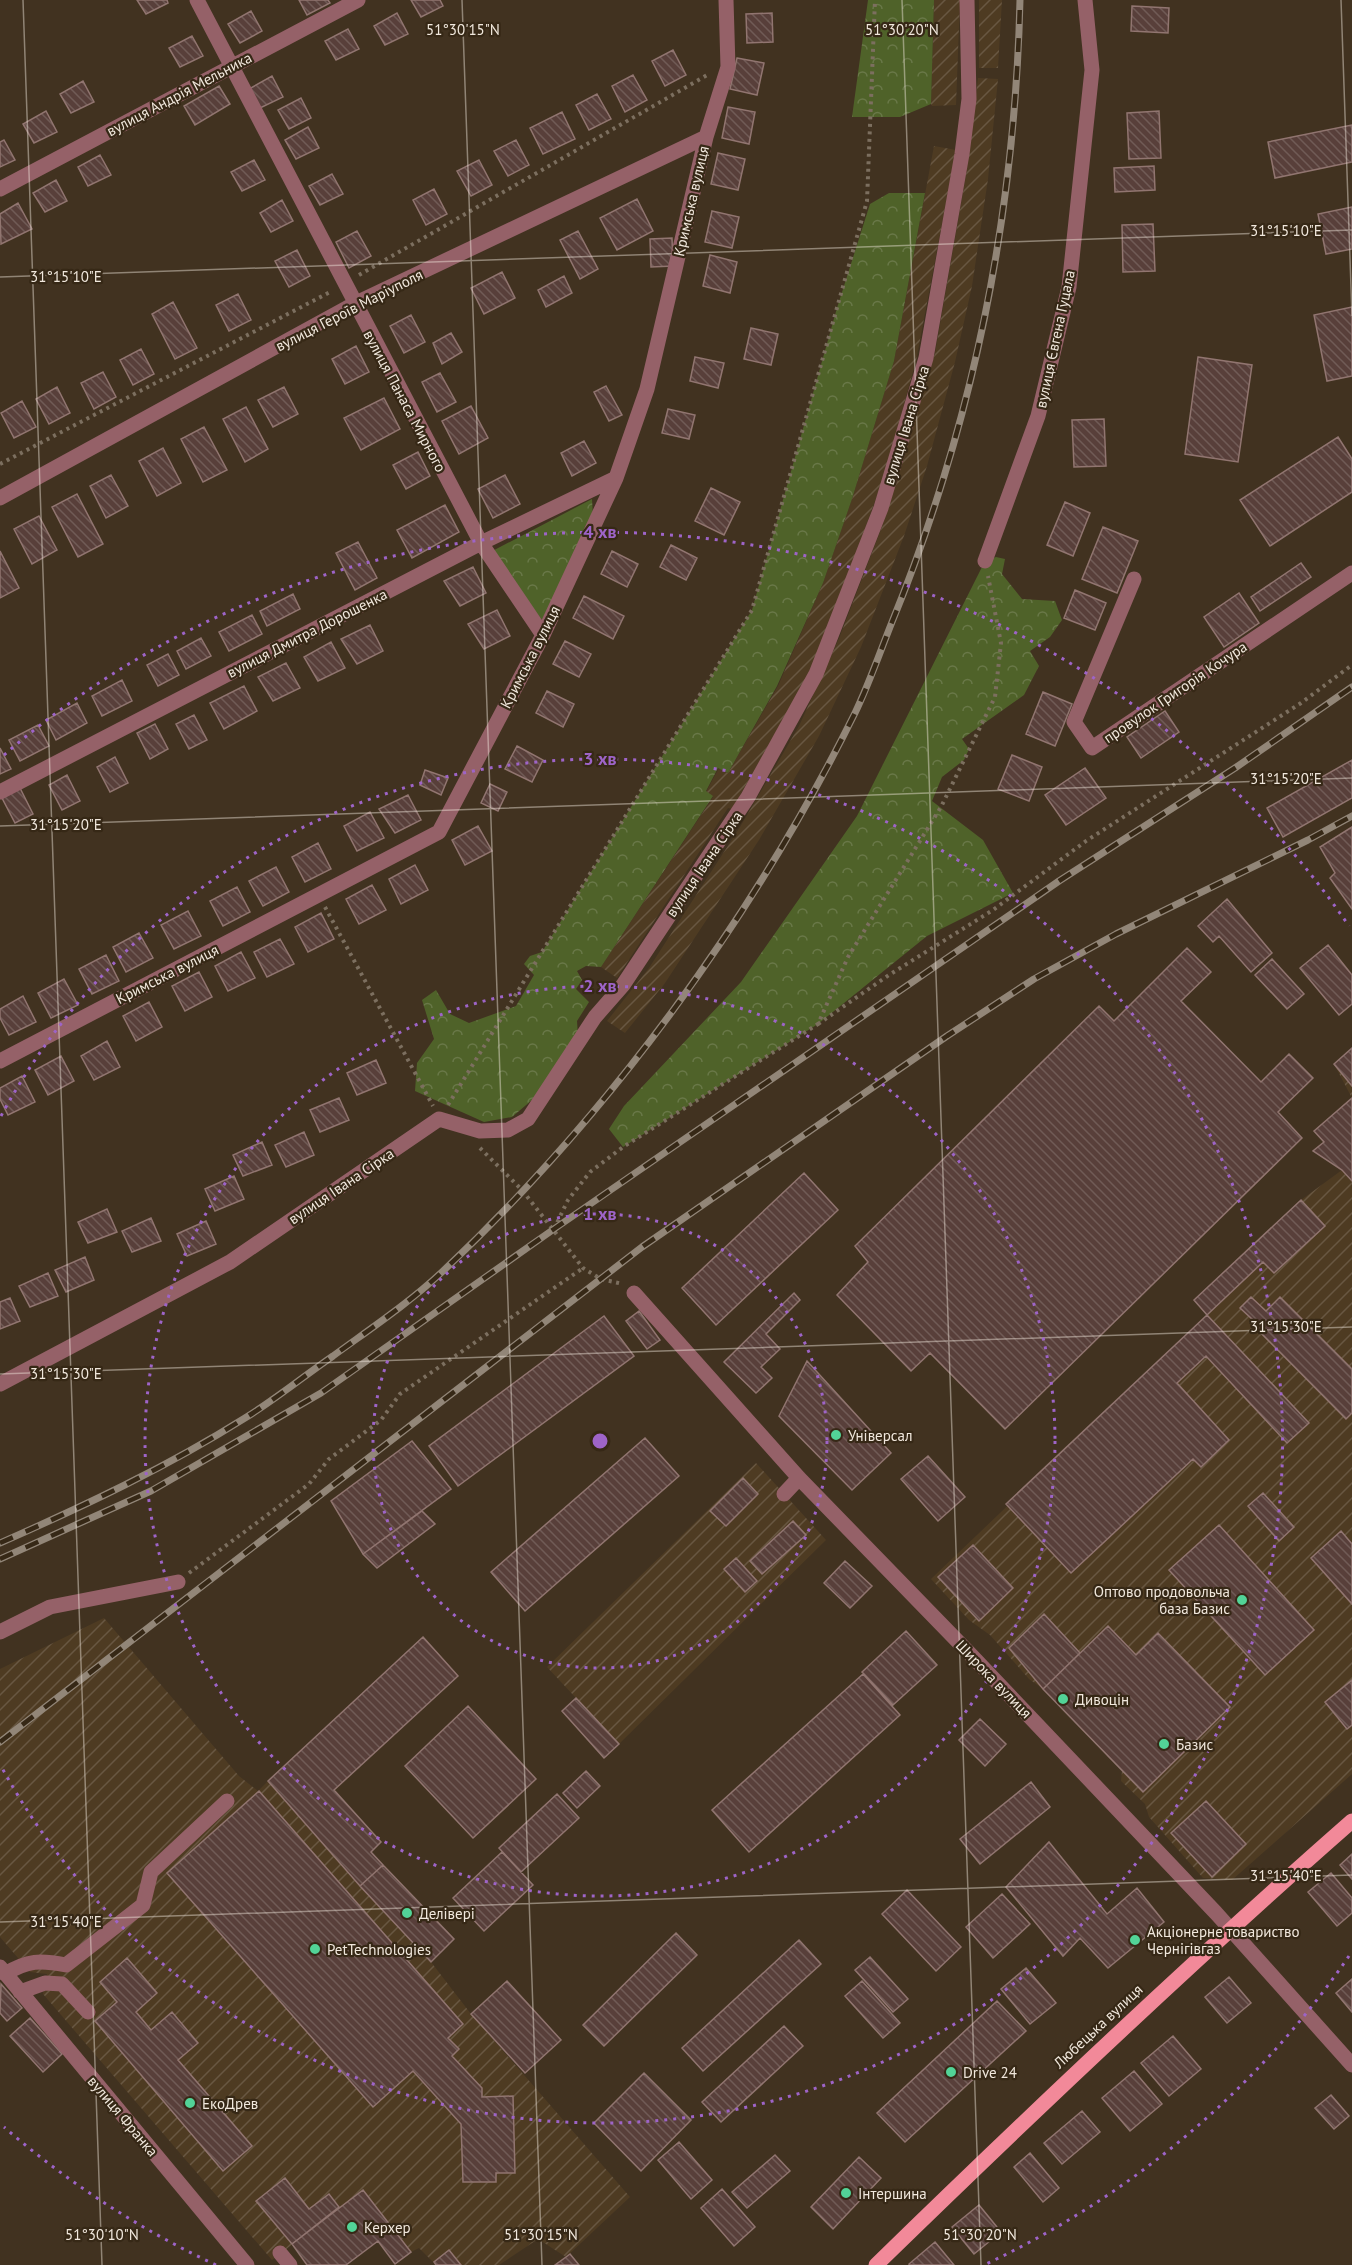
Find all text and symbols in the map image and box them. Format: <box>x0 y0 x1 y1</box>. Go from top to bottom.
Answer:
text: 51°30'15"N <box>426 20 500 39</box>
text: 51°30'20"N <box>865 20 939 39</box>
street label: вулиця Андрія Мельника <box>103 48 255 140</box>
street label: Кримська вулиця <box>669 144 713 258</box>
text: 31°15'10"E <box>1250 221 1322 240</box>
street label: вулиця Героїв Маріуполя <box>272 265 426 355</box>
text: 31°15'10"E <box>30 267 102 286</box>
street label: вулиця Євгена Гуцала <box>1031 268 1079 410</box>
street label: вулиця Панаса Мирного <box>360 327 450 475</box>
street label: вулиця Івана Сірка <box>879 363 933 487</box>
text: 4 хв <box>583 520 617 543</box>
street label: вулиця Дмитра Дорошенка <box>224 584 390 682</box>
street label: Кримська вулиця <box>496 602 564 712</box>
street label: провулок Григорія Кочура <box>1100 637 1250 747</box>
text: 3 хв <box>583 747 617 770</box>
text: 31°15'20"E <box>1250 769 1322 788</box>
street label: вулиця Івана Сірка <box>662 807 746 921</box>
text: 31°15'20"E <box>30 815 102 834</box>
street label: Кримська вулиця <box>112 940 222 1008</box>
text: 2 хв <box>583 974 617 997</box>
street label: вулиця Івана Сірка <box>284 1144 398 1228</box>
text: 1 хв <box>583 1202 617 1225</box>
text: 31°15'30"E <box>1250 1317 1322 1336</box>
text: 31°15'30"E <box>30 1364 102 1383</box>
place label: Універсал <box>848 1426 913 1445</box>
marker: Універсал <box>829 1428 843 1442</box>
centre of rings <box>590 1431 610 1451</box>
place label: Оптово продовольча база Базис <box>1094 1582 1230 1618</box>
marker: Оптово продовольча база Базис <box>1235 1593 1249 1607</box>
street label: Широка вулиця <box>952 1636 1036 1722</box>
place label: Дивоцін <box>1075 1690 1129 1709</box>
marker: Дивоцін <box>1056 1692 1070 1706</box>
place label: Базис <box>1176 1735 1213 1754</box>
marker: Базис <box>1157 1737 1171 1751</box>
text: 31°15'40"E <box>1250 1866 1322 1885</box>
place label: Делівері <box>419 1904 475 1923</box>
marker: Делівері <box>400 1906 414 1920</box>
text: 31°15'40"E <box>30 1912 102 1931</box>
place label: Акціонерне товариство Чернігівгаз <box>1147 1922 1299 1958</box>
marker: Акціонерне товариство Чернігівгаз <box>1128 1933 1142 1947</box>
place label: PetTechnologies <box>327 1940 431 1959</box>
marker: PetTechnologies <box>308 1942 322 1956</box>
street label: Любецька вулиця <box>1049 1980 1147 2073</box>
place label: Drive 24 <box>963 2063 1017 2082</box>
marker: Drive 24 <box>944 2065 958 2079</box>
street label: вулиця Франка <box>84 2072 162 2160</box>
place label: ЕкоДрев <box>202 2094 258 2113</box>
marker: ЕкоДрев <box>183 2096 197 2110</box>
place label: Інтершина <box>858 2184 927 2203</box>
marker: Інтершина <box>839 2186 853 2200</box>
place label: Керхер <box>364 2218 411 2237</box>
marker: Керхер <box>345 2220 359 2234</box>
text: 51°30'10"N <box>65 2225 139 2244</box>
text: 51°30'15"N <box>504 2225 578 2244</box>
text: 51°30'20"N <box>943 2225 1017 2244</box>

